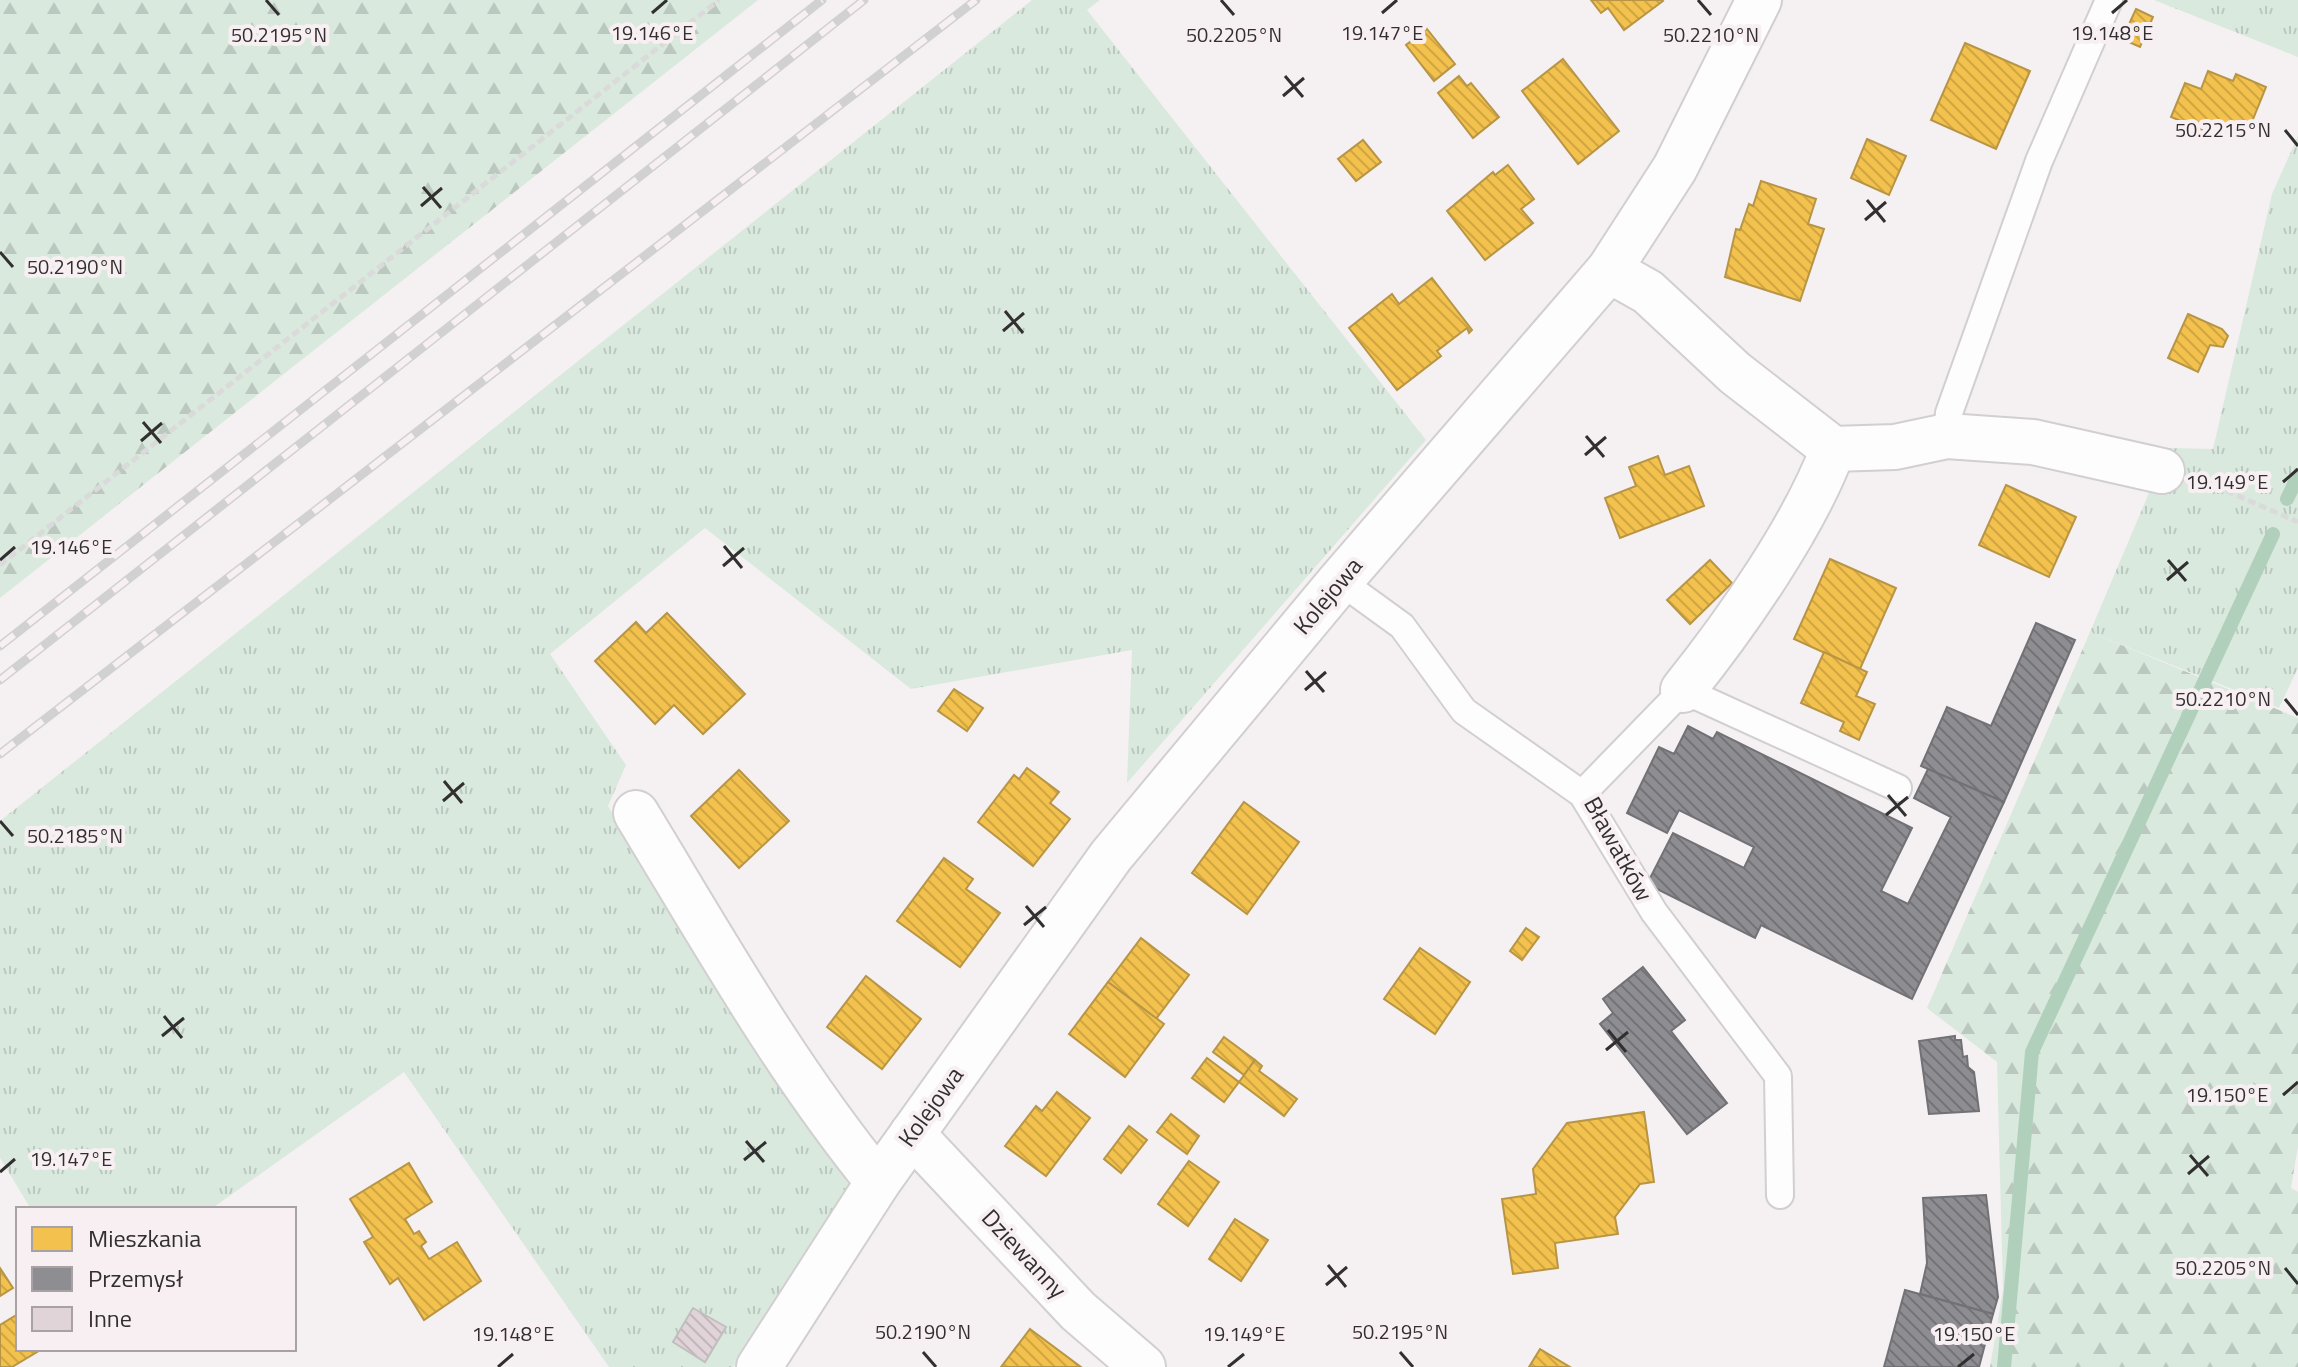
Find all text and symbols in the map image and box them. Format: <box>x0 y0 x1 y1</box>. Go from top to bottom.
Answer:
text: 19.146°E <box>611 17 693 48</box>
text: 19.147°E <box>1341 17 1423 48</box>
text: 19.148°E <box>2071 17 2153 48</box>
text: 50.2195°N <box>231 19 327 50</box>
text: 50.2205°N <box>1186 19 1282 50</box>
text: 50.2210°N <box>1663 19 1759 50</box>
text: 50.2215°N <box>2175 114 2271 145</box>
text: 50.2190°N <box>27 251 123 282</box>
text: 19.149°E <box>2186 466 2268 497</box>
text: 19.146°E <box>30 531 112 562</box>
street label: Kolejowa <box>1284 549 1370 642</box>
text: 50.2210°N <box>2175 683 2271 714</box>
street label: Bławatków <box>1575 790 1662 907</box>
text: 50.2185°N <box>27 820 123 851</box>
street label: Kolejowa <box>889 1059 972 1154</box>
text: 19.150°E <box>2186 1079 2268 1110</box>
text: 19.147°E <box>30 1143 112 1174</box>
street label: Dziewanny <box>974 1200 1076 1307</box>
legend <box>16 1207 296 1351</box>
text: Mieszkania <box>88 1220 201 1256</box>
text: 50.2205°N <box>2175 1252 2271 1283</box>
text: Przemysł <box>88 1260 184 1296</box>
text: Inne <box>88 1300 132 1336</box>
text: 50.2190°N <box>875 1316 971 1347</box>
text: 50.2195°N <box>1352 1316 1448 1347</box>
text: 19.148°E <box>472 1318 554 1349</box>
text: 19.149°E <box>1203 1318 1285 1349</box>
text: 19.150°E <box>1933 1318 2015 1349</box>

